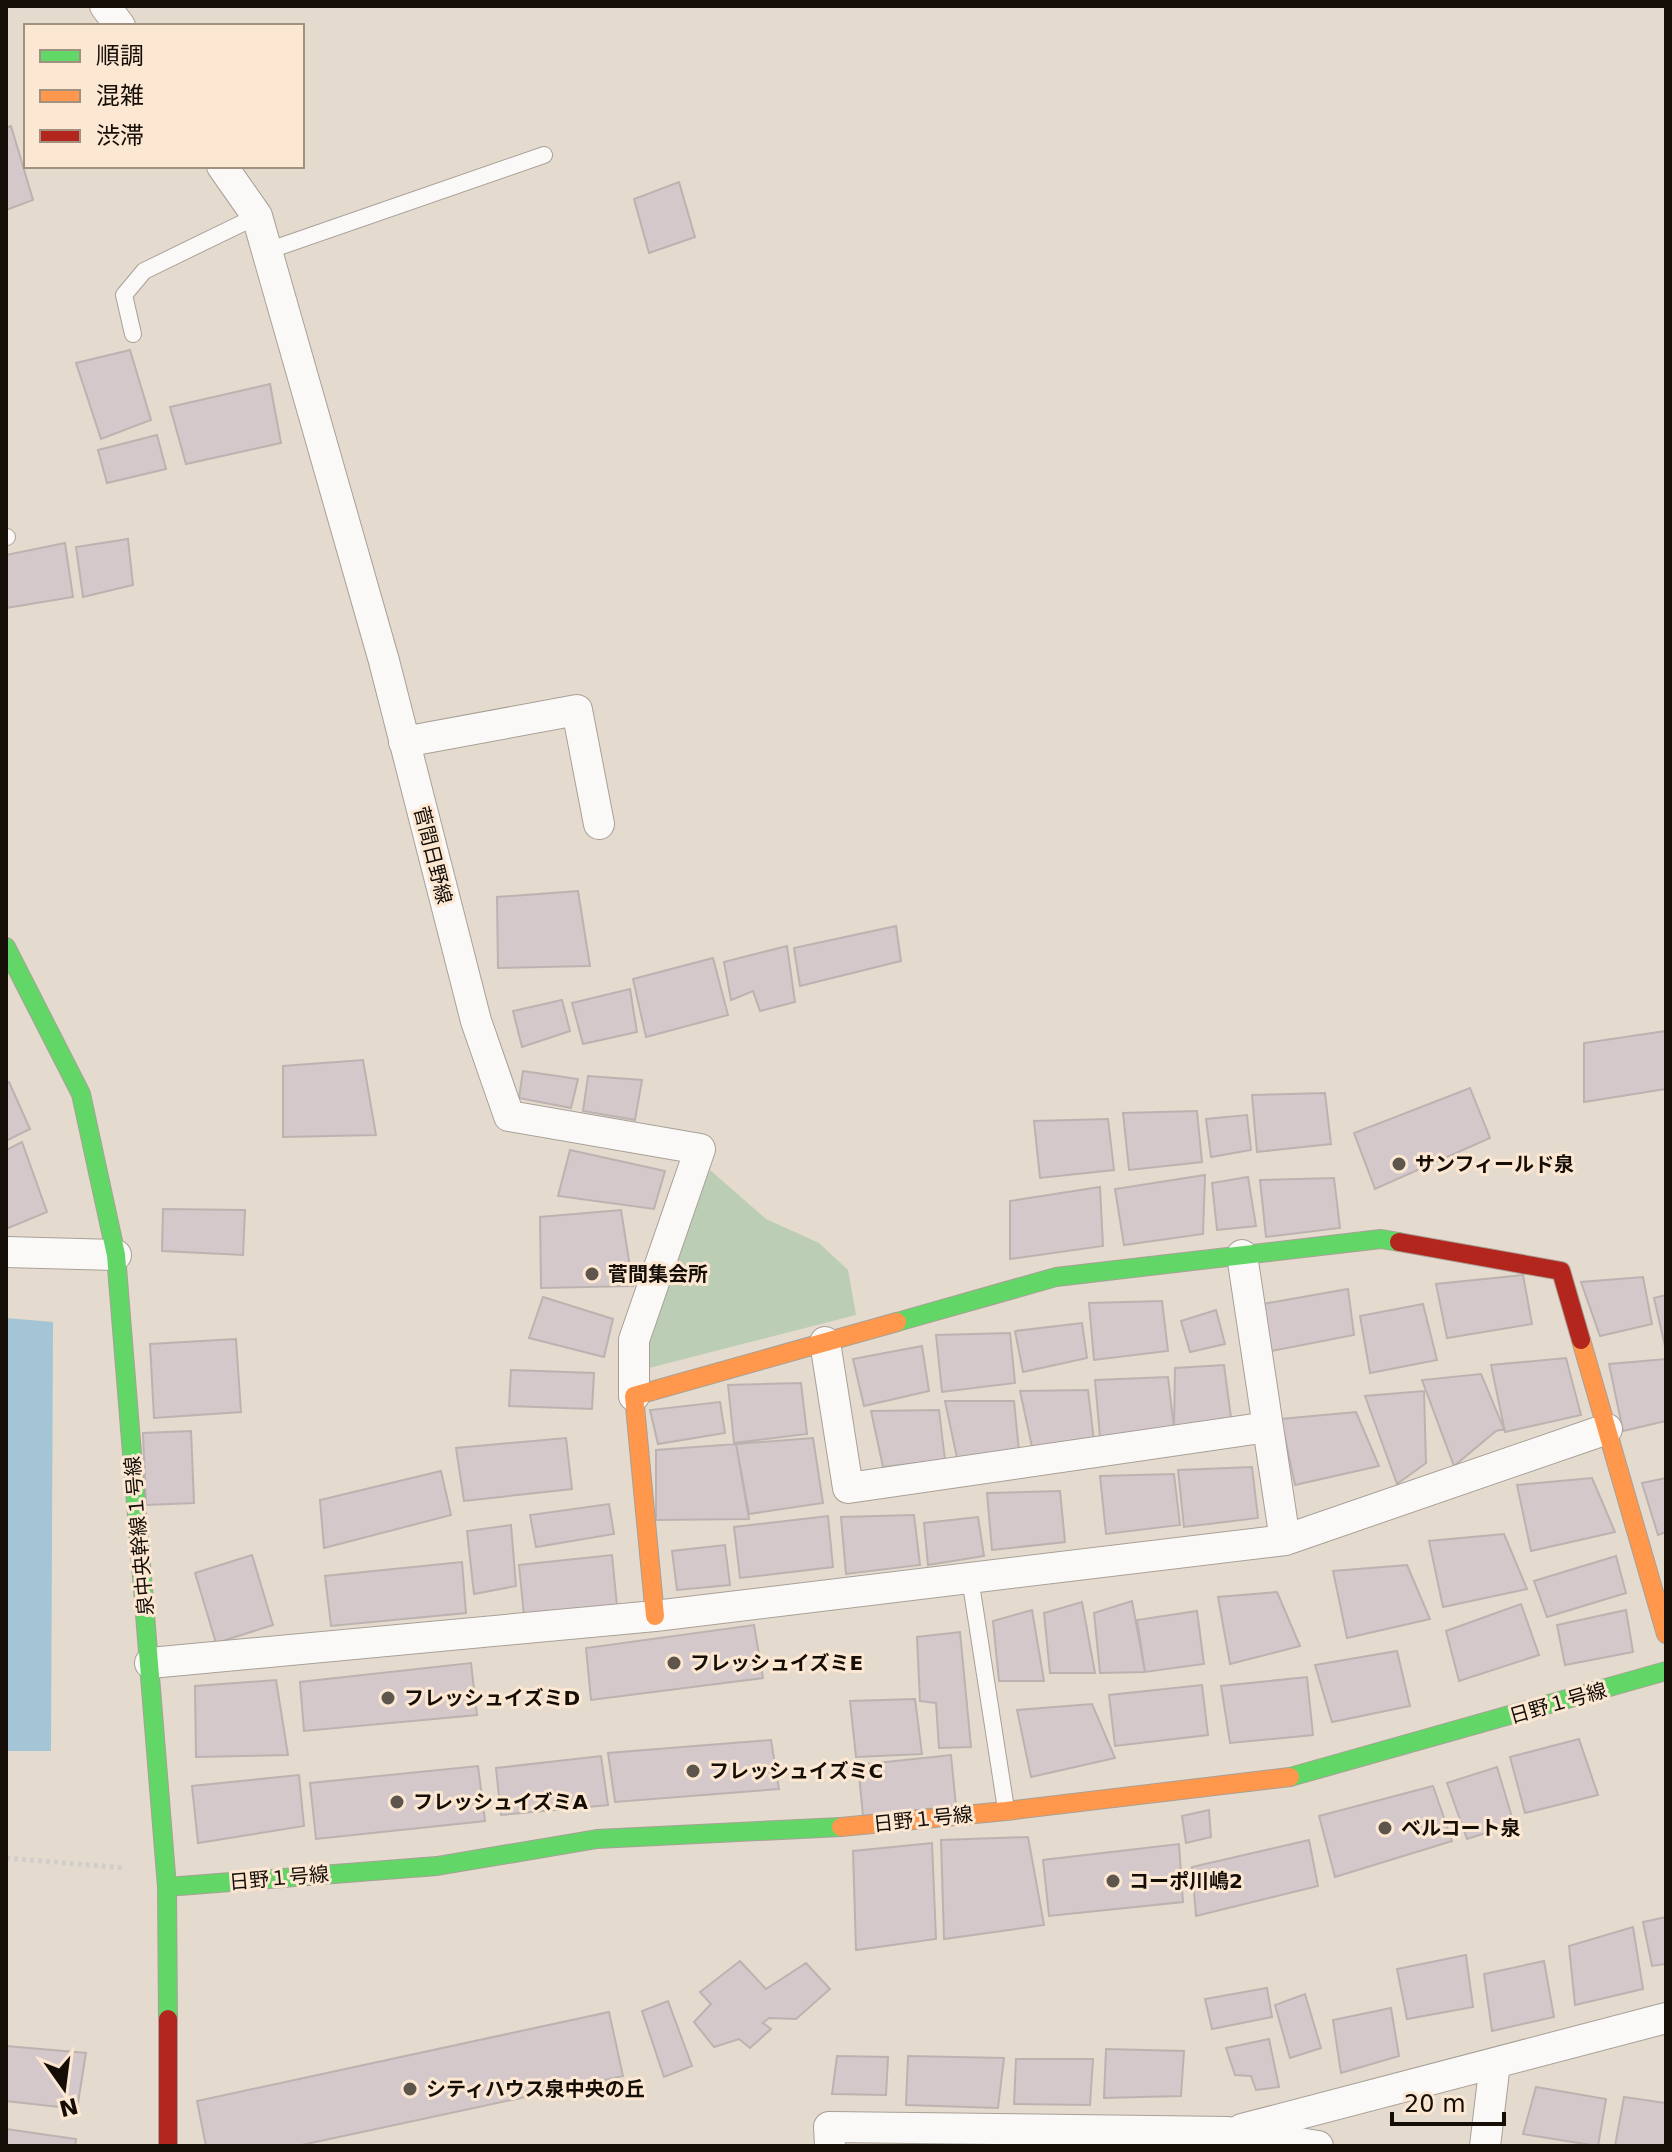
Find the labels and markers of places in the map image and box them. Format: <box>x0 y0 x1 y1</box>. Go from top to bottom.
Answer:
place label: サンフィールド泉 <box>1415 1152 1574 1176</box>
marker: サンフィールド泉 <box>1390 1155 1408 1173</box>
place label: 菅間集会所 <box>608 1262 708 1286</box>
marker: 菅間集会所 <box>583 1265 601 1283</box>
place label: フレッシュイズミE <box>690 1651 863 1675</box>
marker: フレッシュイズミE <box>665 1654 683 1672</box>
place label: フレッシュイズミD <box>404 1686 580 1710</box>
marker: フレッシュイズミD <box>379 1689 397 1707</box>
place label: フレッシュイズミC <box>709 1759 883 1783</box>
marker: フレッシュイズミC <box>684 1762 702 1780</box>
place label: フレッシュイズミA <box>413 1790 588 1814</box>
marker: フレッシュイズミA <box>388 1793 406 1811</box>
place label: ベルコート泉 <box>1401 1816 1521 1840</box>
marker: ベルコート泉 <box>1376 1819 1394 1837</box>
place label: コーポ川嶋2 <box>1129 1869 1243 1893</box>
marker: コーポ川嶋2 <box>1104 1872 1122 1890</box>
place label: シティハウス泉中央の丘 <box>426 2077 645 2101</box>
marker: シティハウス泉中央の丘 <box>401 2080 419 2098</box>

